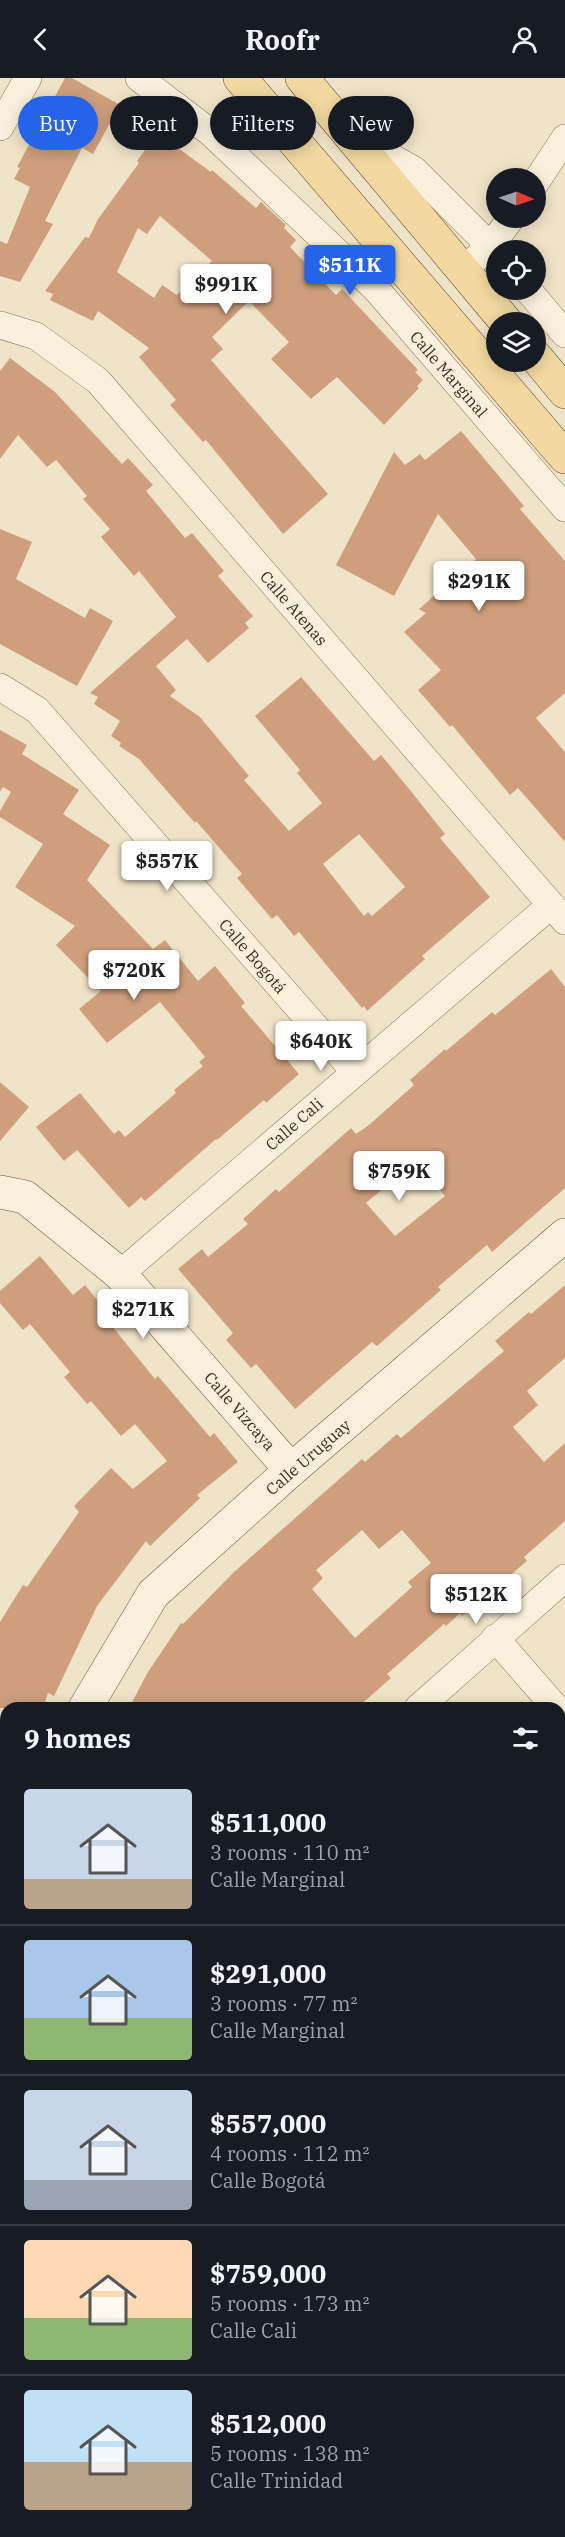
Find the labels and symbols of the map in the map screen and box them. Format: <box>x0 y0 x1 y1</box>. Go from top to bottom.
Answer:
north arrow <box>486 168 546 228</box>
pin: $511K <box>308 245 392 296</box>
pin: $991K <box>184 264 268 315</box>
street label: Calle Marginal <box>406 327 492 422</box>
pin: $291K <box>437 561 521 612</box>
street label: Calle Atenas <box>256 566 332 650</box>
pin: $557K <box>125 841 209 892</box>
street label: Calle Bogotá <box>215 914 291 998</box>
pin: $720K <box>92 950 176 1001</box>
pin: $640K <box>279 1021 363 1072</box>
street label: Calle Cali <box>261 1094 327 1154</box>
pin: $759K <box>357 1151 441 1202</box>
pin: $271K <box>101 1289 185 1340</box>
street label: Calle Vizcaya <box>200 1367 280 1455</box>
street label: Calle Uruguay <box>262 1415 355 1499</box>
pin: $512K <box>434 1574 518 1625</box>

